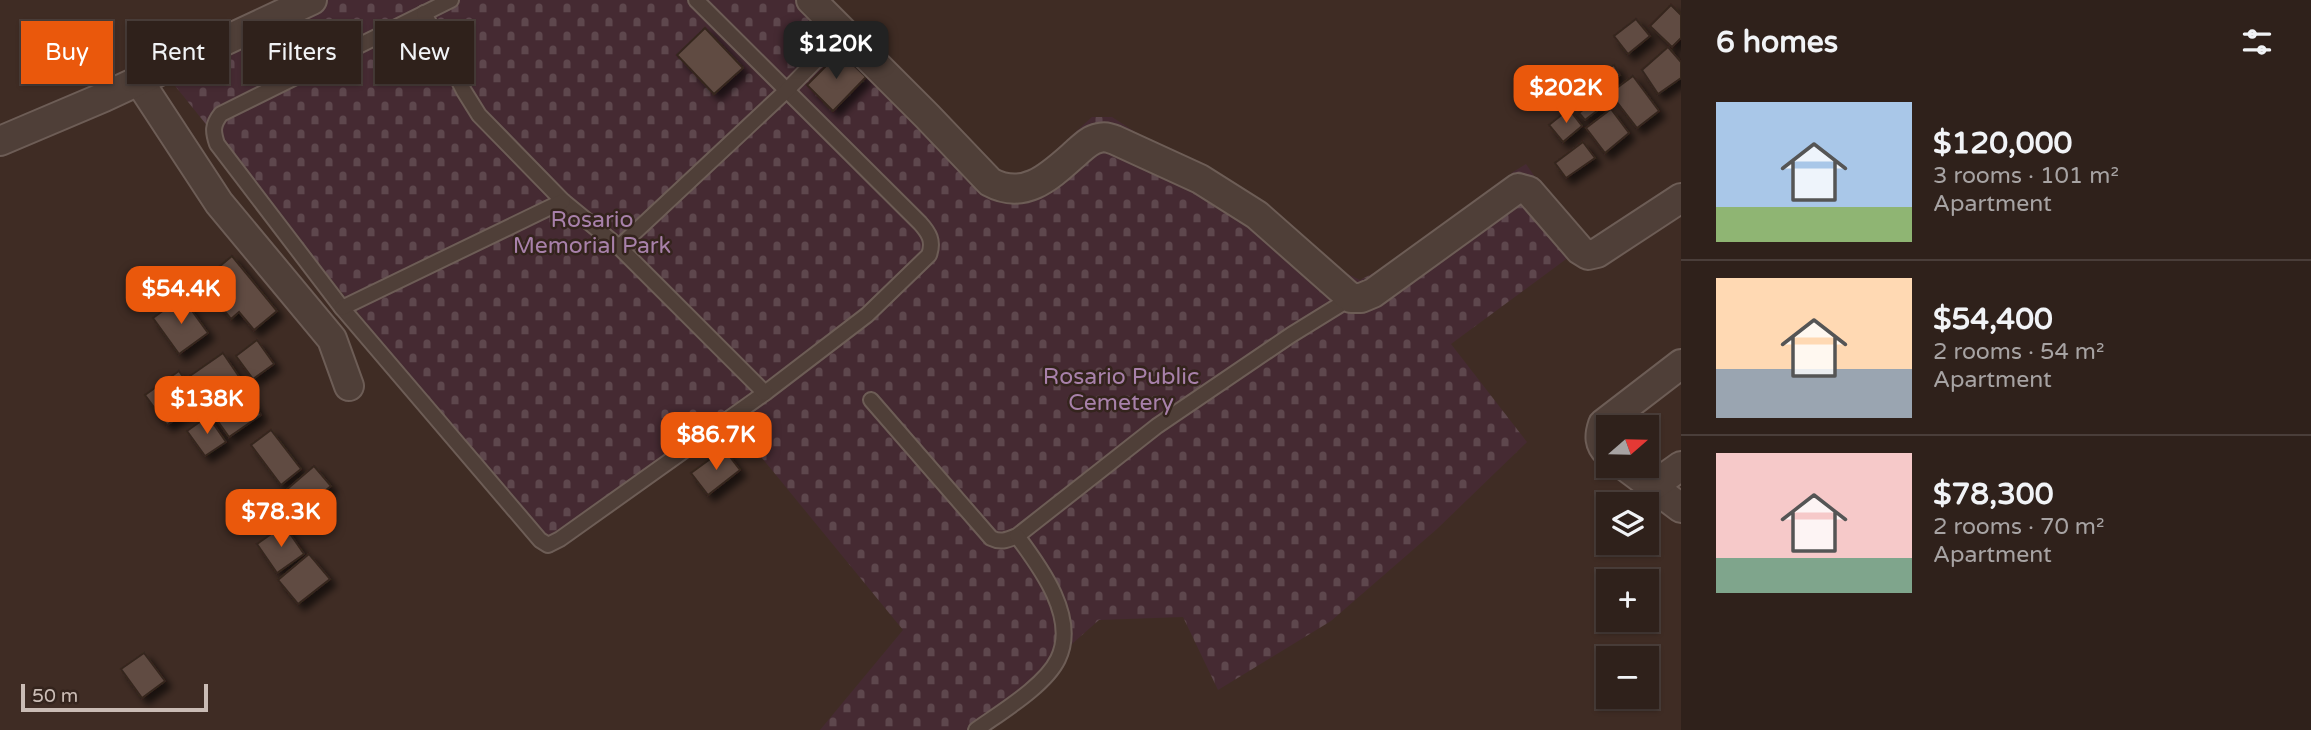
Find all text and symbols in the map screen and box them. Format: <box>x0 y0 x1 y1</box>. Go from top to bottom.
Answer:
chip: Buy <box>21 21 113 84</box>
chip: Rent <box>127 21 229 84</box>
chip: Filters <box>243 21 361 84</box>
chip: New <box>375 21 474 84</box>
pin: $120K <box>787 22 885 81</box>
icon: filters <box>2238 23 2276 61</box>
text: 6 homes <box>1716 24 1838 61</box>
text: $120K <box>800 30 872 58</box>
pin: $202K <box>1517 66 1615 125</box>
text: $202K <box>1530 74 1602 102</box>
text: $120,000 <box>1933 125 2072 162</box>
icon: home <box>1772 130 1856 214</box>
text: 3 rooms · 101 m² <box>1933 162 2119 190</box>
text: Apartment <box>1933 190 2052 218</box>
park label: Rosario Memorial Park <box>513 206 671 260</box>
pin: $54.4K <box>124 266 238 326</box>
text: $54.4K <box>142 275 220 303</box>
text: $54,400 <box>1933 301 2053 338</box>
icon: home <box>1772 306 1856 390</box>
text: 2 rooms · 54 m² <box>1933 338 2104 366</box>
park label: Rosario Public Cemetery <box>1043 363 1199 417</box>
text: Apartment <box>1933 366 2052 394</box>
pin: $138K <box>158 376 256 436</box>
text: $138K <box>171 385 243 413</box>
pin: $86.7K <box>659 412 773 472</box>
north arrow <box>1596 415 1659 478</box>
map controls <box>1596 415 1659 709</box>
text: $86.7K <box>677 421 755 449</box>
text: $78,300 <box>1933 476 2053 513</box>
icon: home <box>1772 481 1856 565</box>
pin: $78.3K <box>224 490 338 549</box>
button: layers <box>1596 492 1659 555</box>
text: $78.3K <box>242 498 320 526</box>
text: 2 rooms · 70 m² <box>1933 513 2104 541</box>
text: Apartment <box>1933 541 2052 569</box>
button: + <box>1596 569 1659 632</box>
button: − <box>1596 646 1659 709</box>
scale bar <box>21 681 208 713</box>
text: 50 m <box>32 685 78 707</box>

